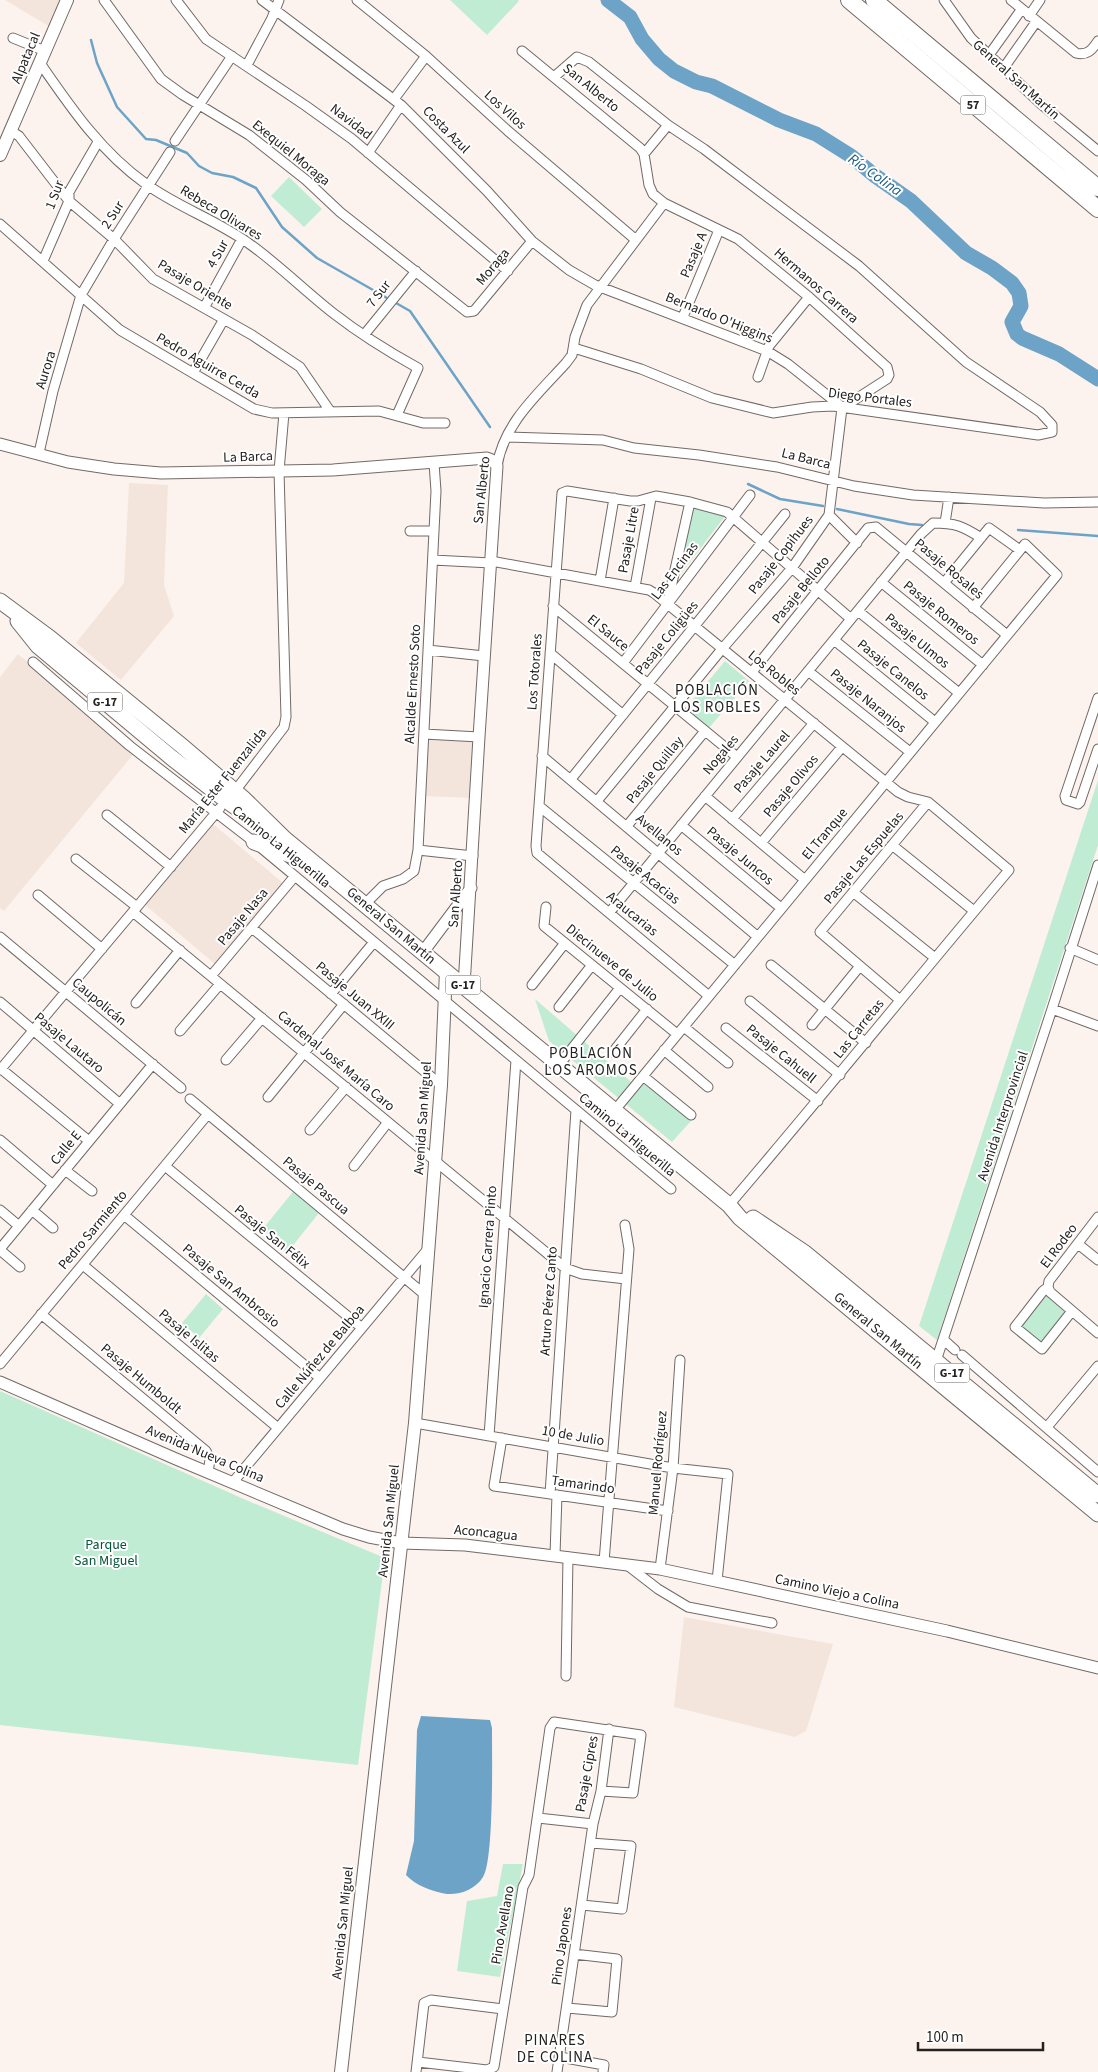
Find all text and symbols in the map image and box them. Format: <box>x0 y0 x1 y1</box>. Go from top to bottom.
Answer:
street label: Alpatacal <box>6 29 46 87</box>
street label: General San Martín <box>968 35 1064 125</box>
street label: San Alberto <box>558 59 624 117</box>
street label: Los Vilos <box>480 86 531 134</box>
road number: 57 <box>960 96 986 114</box>
street label: Navidad <box>326 99 376 145</box>
street label: Costa Azul <box>418 102 475 159</box>
street label: Exequiel Moraga <box>248 115 334 191</box>
water label: Río Colina <box>844 149 906 201</box>
street label: 1 Sur <box>40 177 70 212</box>
street label: Rebeca Olivares <box>176 181 266 246</box>
street label: 2 Sur <box>97 197 130 233</box>
street label: Pasaje A <box>675 229 713 281</box>
street label: 4 Sur <box>202 236 234 272</box>
street label: Hermanos Carrera <box>769 243 863 329</box>
street label: Moraga <box>471 244 515 290</box>
street label: Pasaje Oriente <box>154 255 236 315</box>
street label: 7 Sur <box>362 276 396 312</box>
street label: Bernardo O'Higgins <box>662 287 776 349</box>
street label: Pedro Aguirre Cerda <box>152 328 264 404</box>
street label: Aurora <box>31 348 61 392</box>
street label: Diego Portales <box>827 383 913 413</box>
street label: La Barca <box>779 443 833 475</box>
street label: La Barca <box>223 446 273 468</box>
street label: San Alberto <box>469 455 495 525</box>
street label: Pasaje Litre <box>613 505 645 575</box>
street label: Pasaje Copihues <box>744 511 818 599</box>
street label: Pasaje Rosales <box>910 534 988 604</box>
street label: Las Encinas <box>647 538 704 604</box>
street label: Pasaje Belloto <box>767 552 835 628</box>
street label: Pasaje Romeros <box>899 576 983 650</box>
street label: Pasaje Coligües <box>631 596 703 679</box>
street label: Pasaje Ulmos <box>880 609 954 673</box>
street label: El Sauce <box>583 610 633 656</box>
street label: Alcalde Ernesto Soto <box>400 624 426 744</box>
street label: Los Totorales <box>522 633 548 711</box>
street label: Pasaje Canelos <box>853 635 933 705</box>
street label: Los Robles <box>743 646 805 700</box>
street label: Pasaje Naranjos <box>826 664 910 738</box>
district label: POBLACIÓN LOS ROBLES <box>673 680 761 718</box>
road number: G-17 <box>88 692 122 712</box>
street label: María Ester Fuenzalida <box>174 724 272 838</box>
street label: Pasaje Laurel <box>729 726 795 798</box>
street label: Nogales <box>698 731 744 779</box>
street label: Pasaje Quillay <box>622 732 689 808</box>
street label: Pasaje Olivos <box>759 750 823 822</box>
street label: Camino La Higuerilla <box>227 801 335 893</box>
street label: El Tranque <box>797 804 853 864</box>
street label: Pasaje Las Espuelas <box>819 807 909 909</box>
street label: Avellanos <box>631 809 687 861</box>
street label: Pasaje Juncos <box>702 822 778 890</box>
street label: Pasaje Acacias <box>606 841 684 909</box>
street label: San Alberto <box>444 859 468 929</box>
street label: General San Martín <box>342 883 440 969</box>
street label: Pasaje Nasa <box>213 884 273 950</box>
street label: Araucarias <box>602 887 662 941</box>
street label: Diecinueve de Julio <box>561 919 663 1007</box>
street label: Pasaje Juan XXIII <box>311 957 399 1035</box>
street label: Caupolicán <box>67 973 131 1031</box>
road number: G-17 <box>446 976 480 994</box>
street label: Las Carretas <box>829 995 889 1063</box>
street label: Cardenal José María Caro <box>273 1006 399 1116</box>
street label: Pasaje Lautaro <box>30 1008 108 1078</box>
street label: Pasaje Cahuell <box>742 1020 821 1089</box>
district label: POBLACIÓN LOS AROMOS <box>544 1043 638 1081</box>
street label: Avenida Interprovincial <box>973 1048 1034 1184</box>
street label: Avenida San Miguel <box>409 1060 437 1175</box>
street label: Camino La Higuerilla <box>574 1088 680 1182</box>
street label: Calle E <box>46 1127 86 1169</box>
street label: Pasaje Pascua <box>278 1152 354 1220</box>
street label: Ignacio Carrera Pinto <box>474 1185 502 1309</box>
street label: Pedro Sarmiento <box>54 1186 132 1274</box>
street label: Pasaje San Félix <box>230 1200 315 1274</box>
street label: El Rodeo <box>1036 1219 1082 1273</box>
street label: Pasaje San Ambrosio <box>178 1239 284 1333</box>
street label: Arturo Pérez Canto <box>535 1246 563 1356</box>
street label: General San Martín <box>829 1288 927 1374</box>
street label: Calle Núñez de Balboa <box>270 1301 370 1413</box>
street label: Pasaje Islitas <box>154 1304 224 1368</box>
street label: Pasaje Humboldt <box>96 1339 186 1419</box>
road number: G-17 <box>934 1364 970 1382</box>
street label: Manuel Rodríguez <box>643 1410 673 1516</box>
street label: Avenida Nueva Colina <box>143 1420 267 1488</box>
street label: 10 de Julio <box>540 1421 606 1451</box>
street label: Avenida San Miguel <box>373 1463 405 1578</box>
street label: Tamarindo <box>550 1471 616 1499</box>
street label: Aconcagua <box>453 1520 519 1546</box>
park label: Parque San Miguel <box>74 1535 138 1571</box>
street label: Camino Viejo a Colina <box>773 1569 901 1615</box>
street label: Pasaje Cipres <box>570 1734 604 1814</box>
street label: Avenida San Miguel <box>327 1865 359 1980</box>
street label: Pino Avellano <box>486 1884 520 1966</box>
street label: Pino Japones <box>547 1905 577 1987</box>
scale bar <box>918 2020 1043 2052</box>
text: 100 m <box>926 2027 964 2048</box>
district label: PINARES DE COLINA <box>517 2030 593 2068</box>

